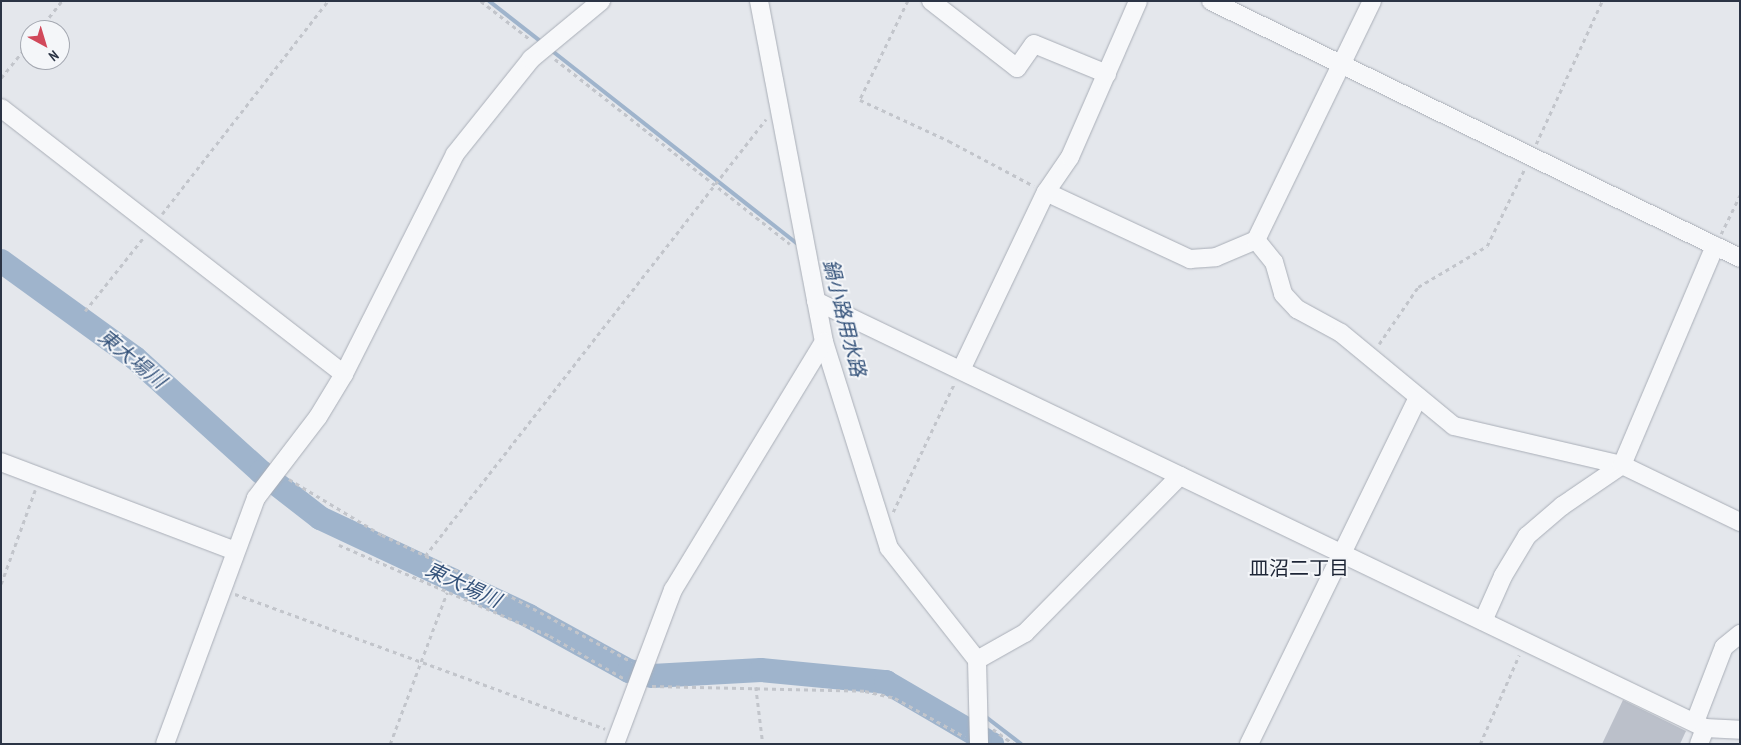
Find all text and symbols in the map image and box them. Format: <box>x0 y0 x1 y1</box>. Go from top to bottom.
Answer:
north arrow <box>20 20 70 70</box>
text: N <box>45 47 62 65</box>
water label: 鍋小路用水路 <box>818 257 870 379</box>
water label: 東大場川 <box>93 325 171 393</box>
district label: 皿沼二丁目 <box>1249 556 1349 580</box>
water label: 東大場川 <box>422 557 504 613</box>

